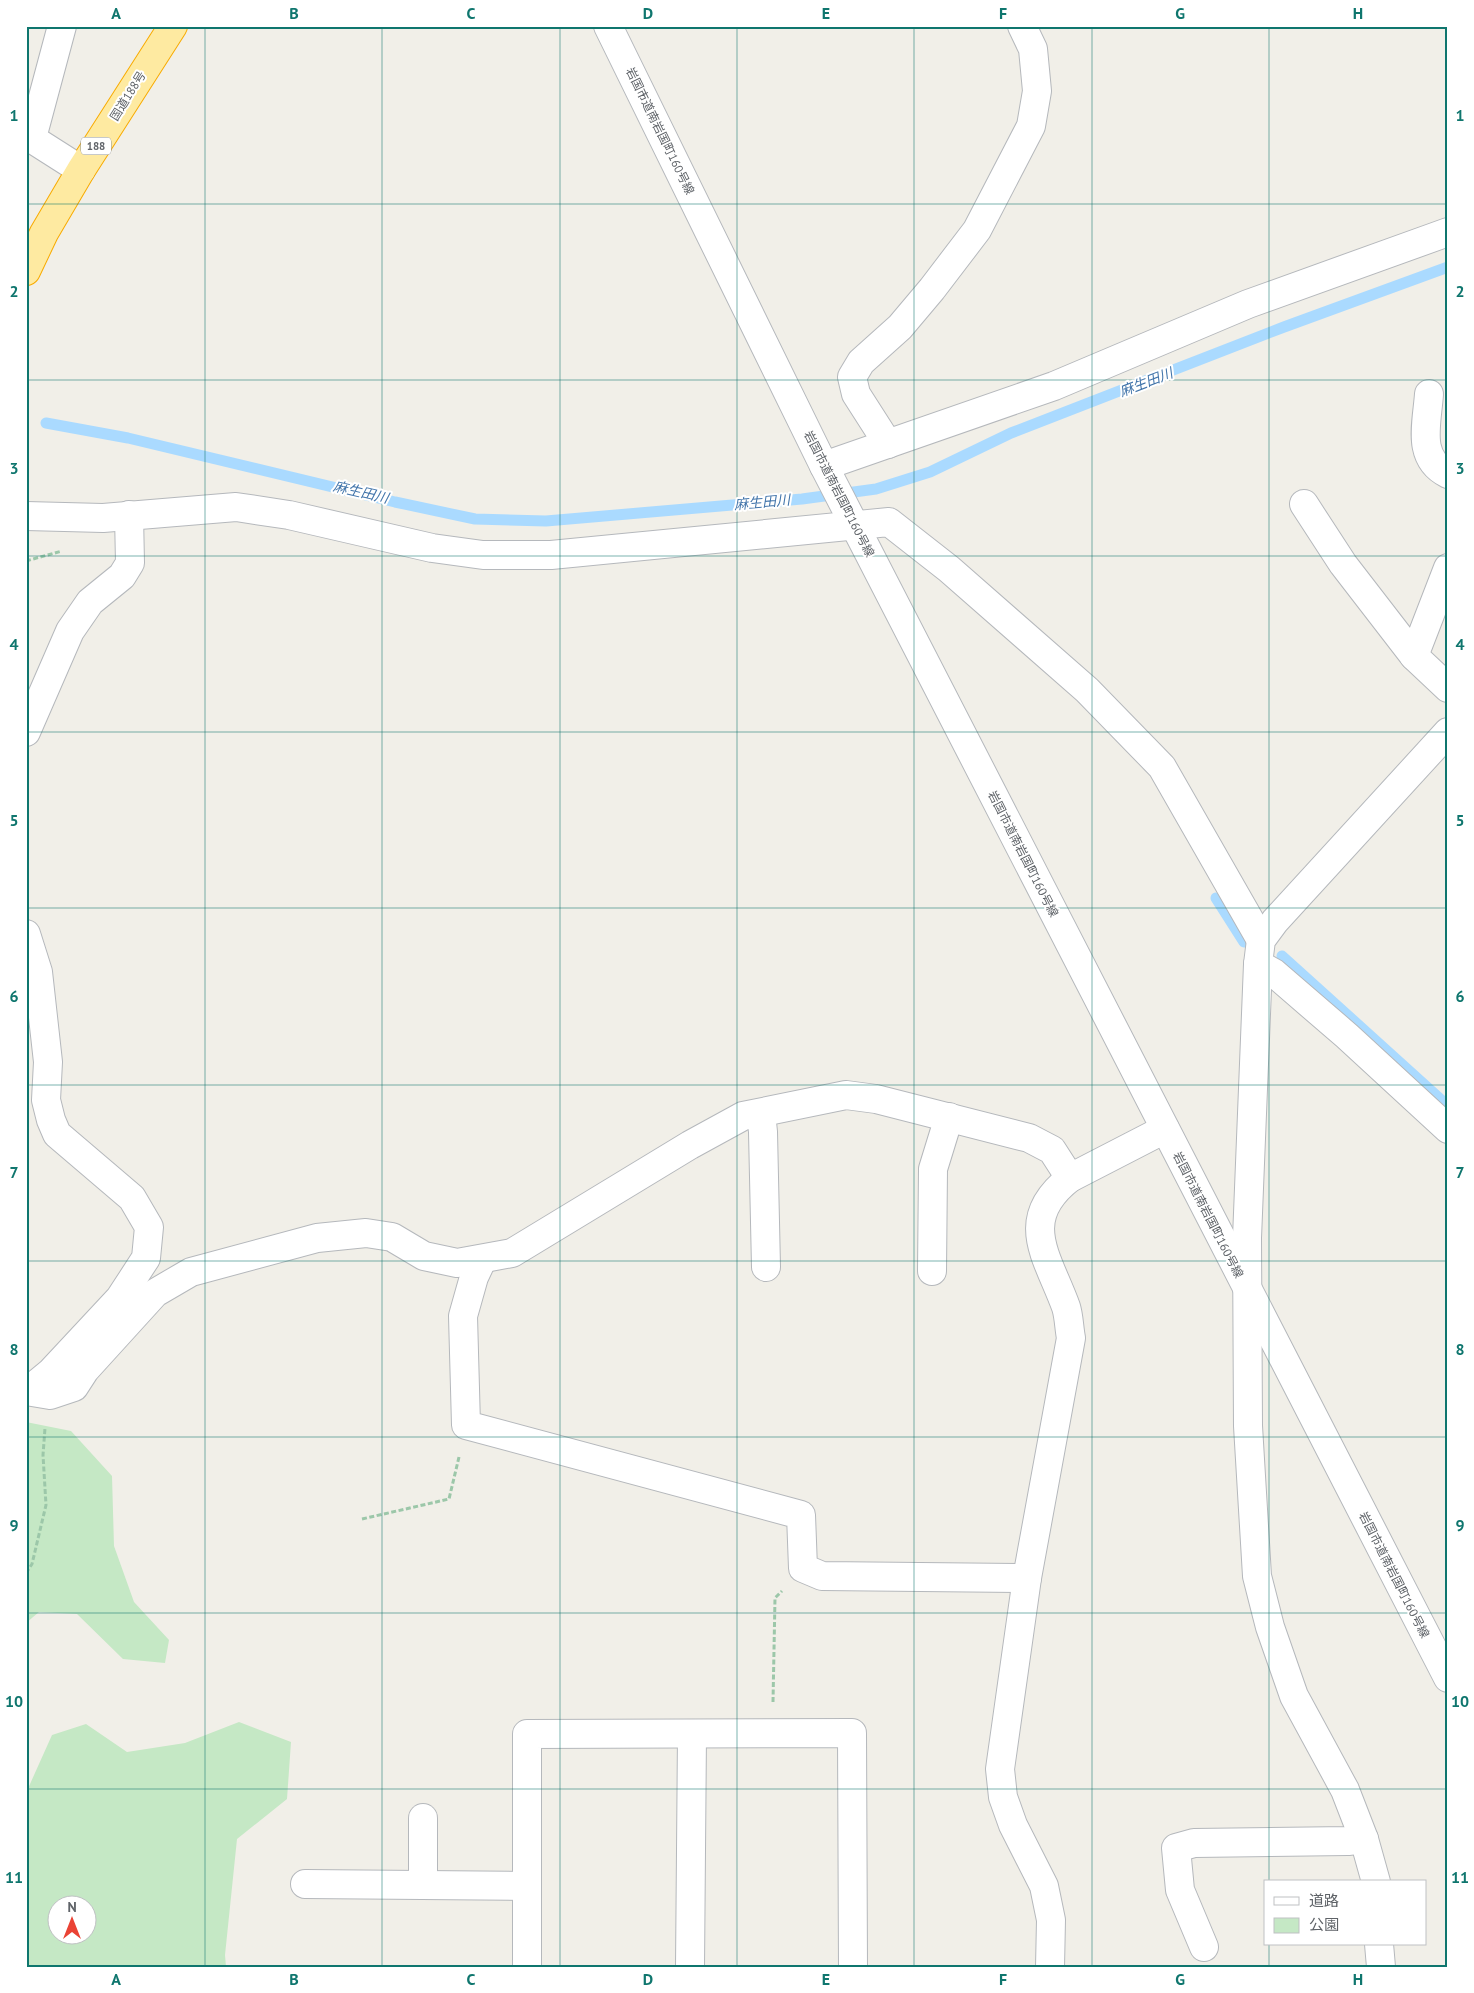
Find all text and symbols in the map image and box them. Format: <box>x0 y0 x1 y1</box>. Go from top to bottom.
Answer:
text: A <box>111 3 121 23</box>
text: B <box>289 3 299 23</box>
text: C <box>467 3 476 23</box>
text: D <box>643 3 653 23</box>
text: E <box>822 3 830 23</box>
text: F <box>999 3 1007 23</box>
text: G <box>1175 3 1185 23</box>
text: H <box>1353 3 1363 23</box>
street label: 岩国市道南岩国町160号線 <box>623 65 698 197</box>
street label: 国道188号 <box>106 68 149 123</box>
text: 1 <box>9 105 19 125</box>
text: 1 <box>1455 105 1465 125</box>
road number: 188 <box>81 138 111 154</box>
text: 2 <box>9 281 19 301</box>
text: 2 <box>1455 281 1465 301</box>
water label: 麻生田川 <box>1117 363 1177 400</box>
street label: 岩国市道南岩国町160号線 <box>801 428 878 559</box>
text: 3 <box>9 458 19 478</box>
text: 3 <box>1455 458 1465 478</box>
water label: 麻生田川 <box>332 477 392 508</box>
water label: 麻生田川 <box>733 490 793 513</box>
text: 4 <box>9 634 19 654</box>
text: 4 <box>1455 634 1465 654</box>
street label: 岩国市道南岩国町160号線 <box>985 788 1062 919</box>
text: 5 <box>9 810 19 830</box>
text: 5 <box>1455 810 1465 830</box>
text: 6 <box>9 986 19 1006</box>
text: 6 <box>1455 986 1465 1006</box>
street label: 岩国市道南岩国町160号線 <box>1170 1149 1247 1280</box>
text: 7 <box>9 1162 19 1182</box>
text: 7 <box>1455 1162 1465 1182</box>
text: 8 <box>9 1339 19 1359</box>
text: 8 <box>1455 1339 1465 1359</box>
street label: 岩国市道南岩国町160号線 <box>1356 1509 1433 1640</box>
text: 9 <box>9 1515 19 1535</box>
text: 9 <box>1455 1515 1465 1535</box>
text: 10 <box>5 1691 23 1711</box>
text: 10 <box>1451 1691 1469 1711</box>
text: 11 <box>5 1867 23 1887</box>
text: 11 <box>1451 1867 1469 1887</box>
legend <box>1264 1880 1426 1946</box>
text: 道路 <box>1309 1891 1339 1910</box>
north arrow <box>48 1896 98 1946</box>
text: N <box>67 1898 77 1916</box>
text: 公園 <box>1309 1915 1339 1934</box>
text: A <box>111 1969 121 1989</box>
text: B <box>289 1969 299 1989</box>
text: C <box>467 1969 476 1989</box>
text: D <box>643 1969 653 1989</box>
text: E <box>822 1969 830 1989</box>
text: F <box>999 1969 1007 1989</box>
text: G <box>1175 1969 1185 1989</box>
text: H <box>1353 1969 1363 1989</box>

